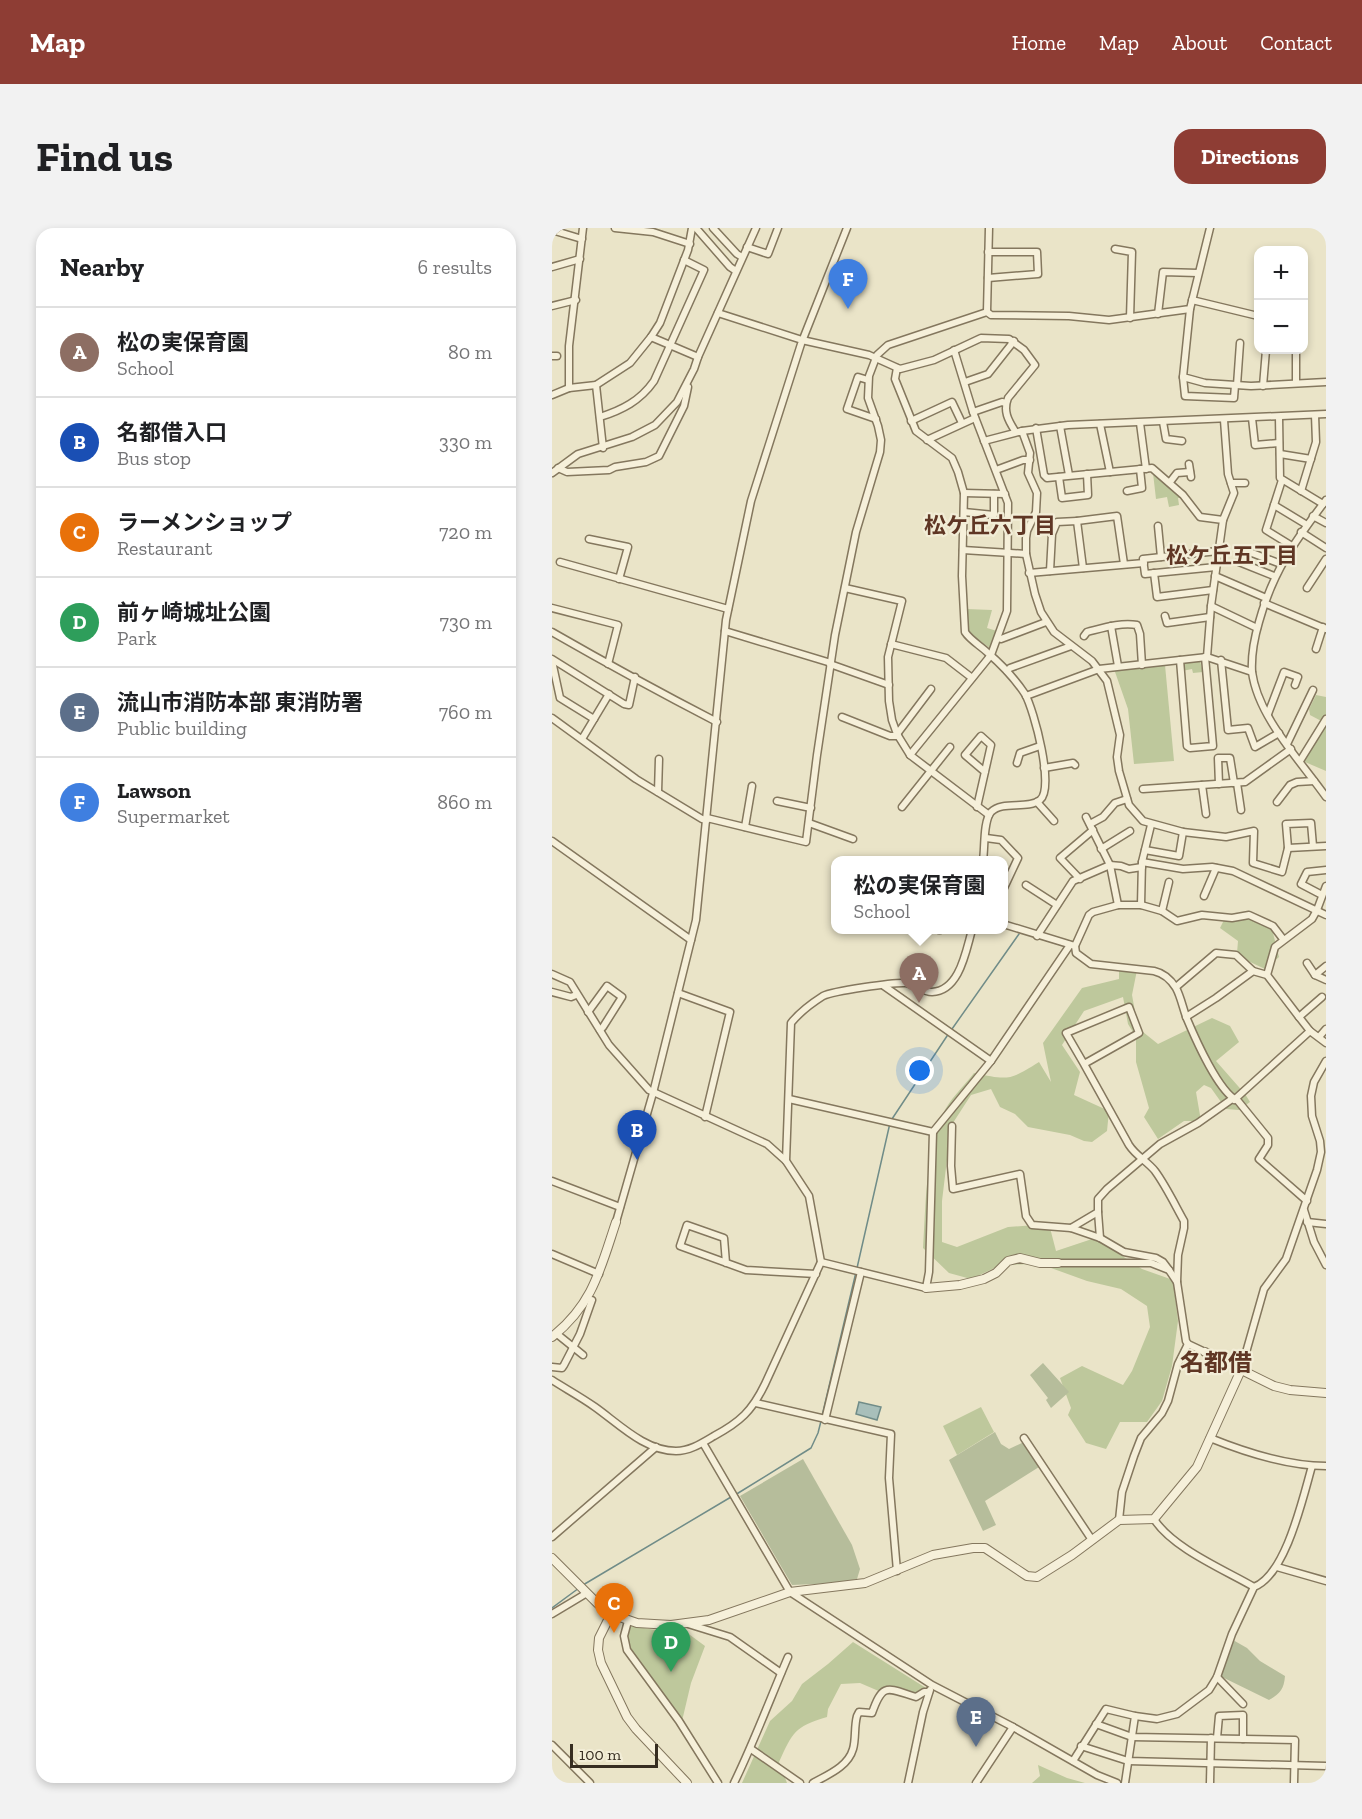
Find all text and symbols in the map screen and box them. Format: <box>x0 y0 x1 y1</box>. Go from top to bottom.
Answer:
text: Map <box>30 26 85 59</box>
text: Home <box>1012 30 1066 55</box>
text: Map <box>1099 30 1139 55</box>
text: About <box>1172 30 1227 55</box>
text: Contact <box>1260 30 1332 55</box>
button: Directions <box>1174 129 1326 184</box>
text: Find us <box>36 131 173 182</box>
map controls <box>1254 246 1308 354</box>
button: + <box>1254 246 1308 300</box>
text: Nearby <box>60 251 144 283</box>
text: 6 results <box>418 255 492 279</box>
pin: F <box>828 260 868 309</box>
button: − <box>1254 300 1308 354</box>
text: 松の実保育園 <box>117 329 249 356</box>
text: A <box>73 340 86 364</box>
text: 80 m <box>448 340 492 364</box>
text: School <box>117 356 174 380</box>
text: 名都借入口 <box>117 419 227 446</box>
text: B <box>73 430 86 454</box>
text: 330 m <box>439 430 492 454</box>
text: Bus stop <box>117 446 191 470</box>
text: ラーメンショップ <box>117 509 292 536</box>
district label: 松ケ丘六丁目 <box>924 512 1056 539</box>
text: C <box>73 520 86 544</box>
text: 720 m <box>439 520 492 544</box>
text: Restaurant <box>117 536 213 560</box>
district label: 松ケ丘五丁目 <box>1166 542 1298 569</box>
text: 前ヶ崎城址公園 <box>117 599 271 626</box>
text: D <box>73 610 86 634</box>
text: 730 m <box>439 610 492 634</box>
text: Park <box>117 626 157 650</box>
text: 流山市消防本部 東消防署 <box>117 689 363 716</box>
text: E <box>74 700 85 724</box>
text: 760 m <box>439 700 492 724</box>
text: Public building <box>117 716 247 740</box>
text: Lawson <box>117 777 191 804</box>
text: F <box>74 790 85 814</box>
text: 860 m <box>437 790 492 814</box>
text: Supermarket <box>117 804 230 828</box>
popup <box>831 856 1008 934</box>
text: 松の実保育園 <box>853 872 986 899</box>
text: School <box>853 899 910 923</box>
pin: A <box>900 954 938 1003</box>
your location <box>905 1056 934 1085</box>
pin: B <box>618 1110 656 1160</box>
district label: 名都借 <box>1180 1348 1252 1377</box>
pin: C <box>594 1584 634 1633</box>
pin: D <box>652 1622 690 1672</box>
pin: E <box>956 1698 996 1747</box>
scale bar <box>570 1741 658 1768</box>
text: 100 m <box>579 1745 621 1764</box>

